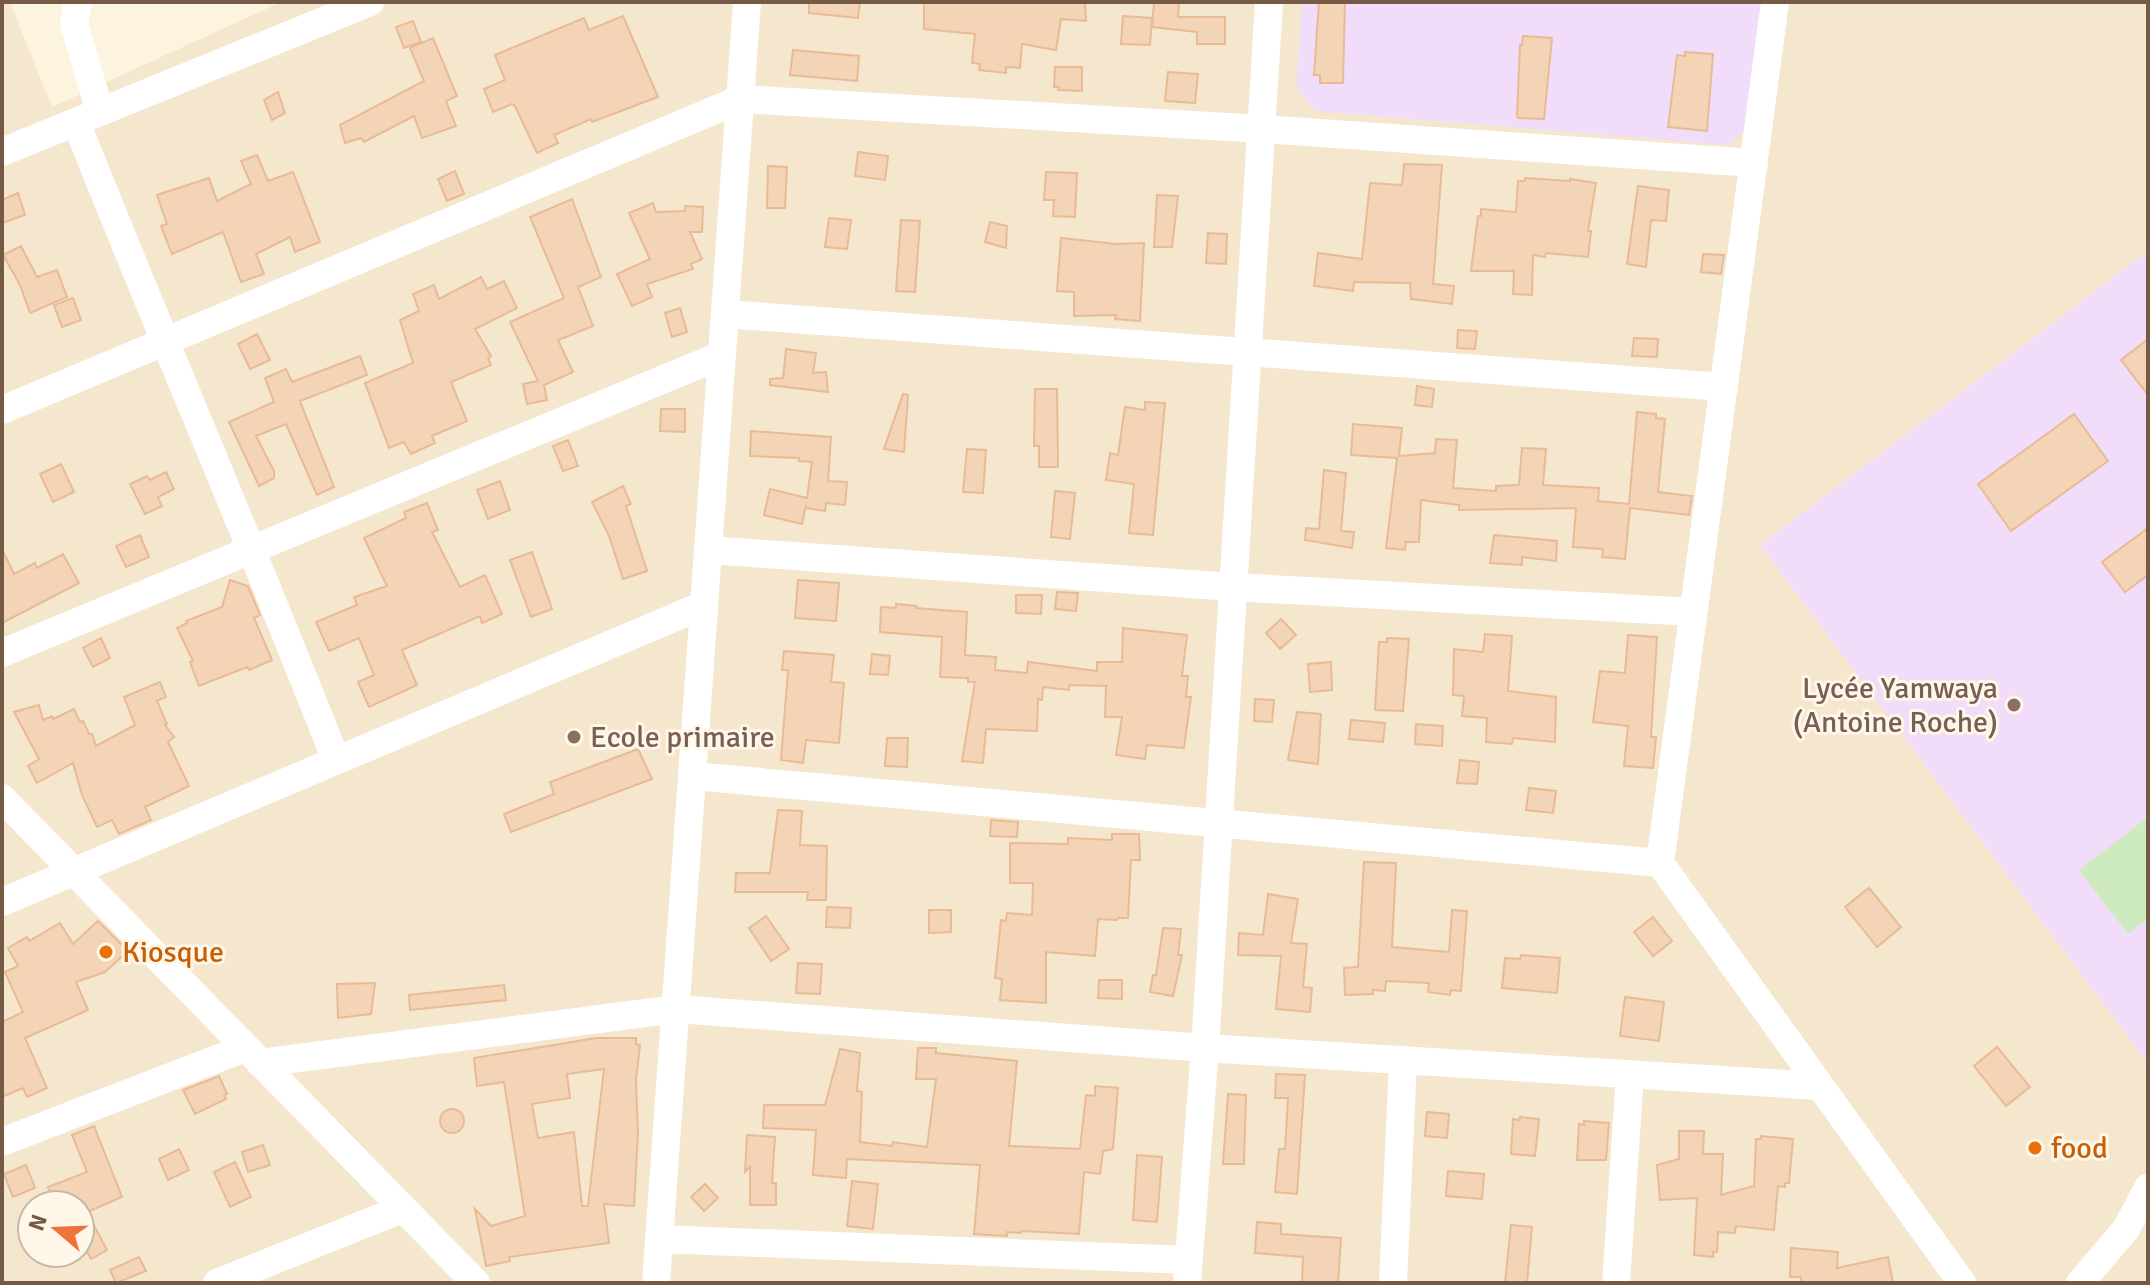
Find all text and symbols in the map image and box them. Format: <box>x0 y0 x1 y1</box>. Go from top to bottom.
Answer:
place label: Lycée Yamwaya (Antoine Roche) <box>1793 670 1998 741</box>
marker: Lycée Yamwaya (Antoine Roche) <box>2005 696 2023 714</box>
place label: Ecole primaire <box>590 719 775 756</box>
marker: Ecole primaire <box>565 728 583 746</box>
place label: Kiosque <box>122 934 224 971</box>
marker: Kiosque <box>97 943 115 961</box>
place label: food <box>2051 1130 2108 1167</box>
marker: food <box>2026 1139 2044 1157</box>
north arrow <box>16 1189 96 1269</box>
text: N <box>22 1211 53 1234</box>

